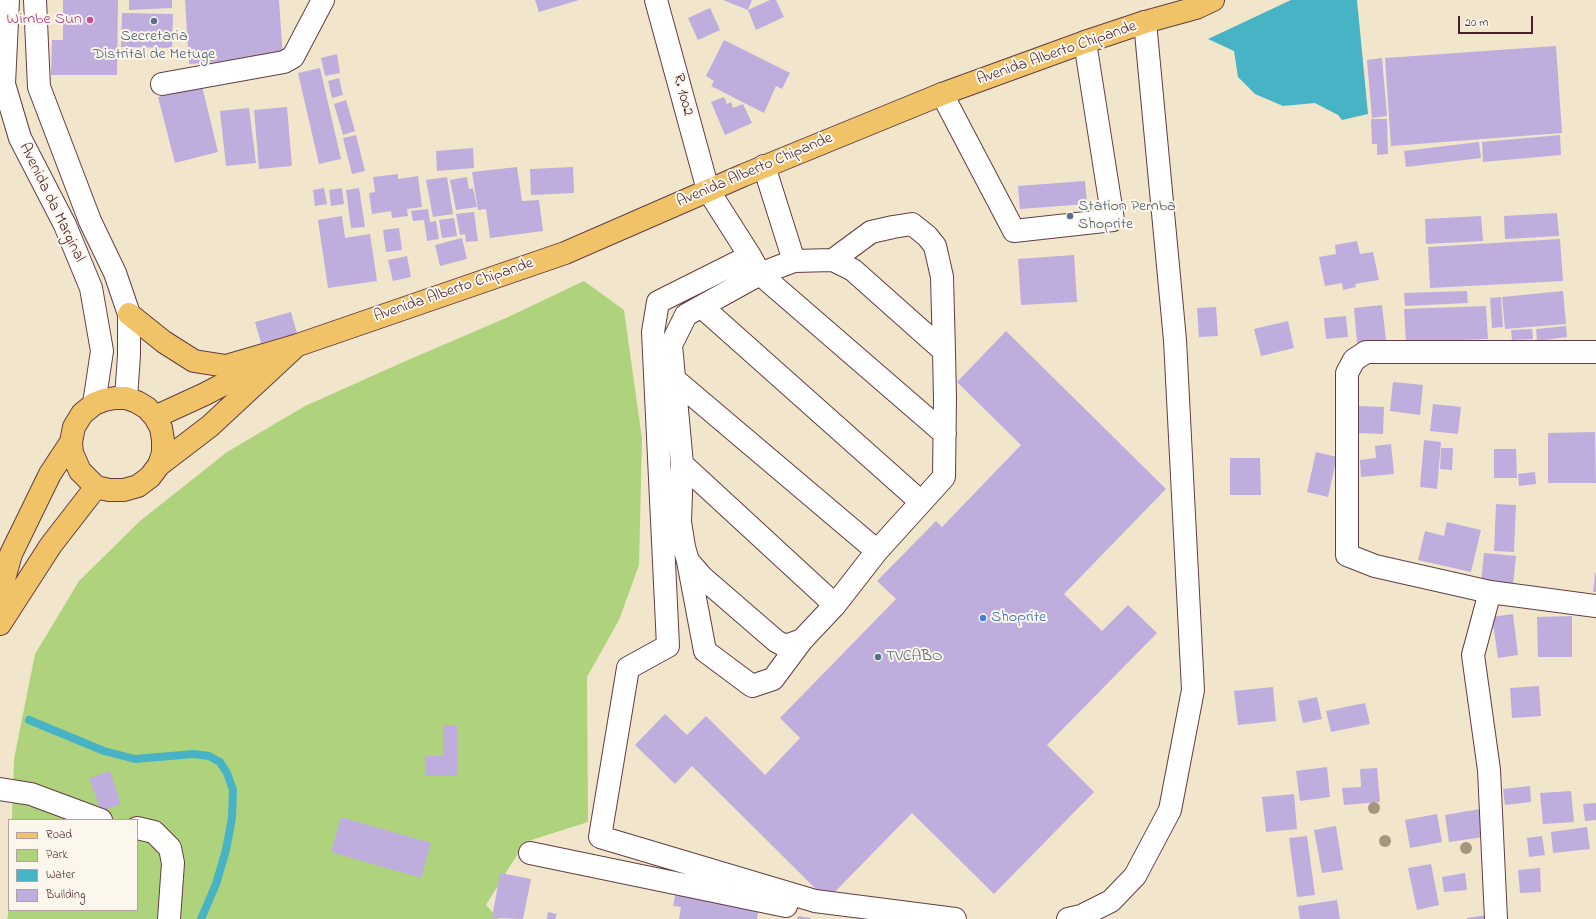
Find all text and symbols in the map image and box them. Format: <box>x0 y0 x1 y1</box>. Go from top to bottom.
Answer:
scale bar <box>1460 8 1535 34</box>
place label: Wimbe Sun <box>7 10 82 30</box>
text: 20 m <box>1465 14 1488 32</box>
marker: Wimbe Sun <box>85 15 95 25</box>
marker: Secretaria Distrital de Metuge <box>149 16 159 26</box>
street label: Avenida Alberto Chipande <box>975 18 1139 90</box>
place label: Secretaria Distrital de Metuge <box>93 27 215 65</box>
street label: R. 1002 <box>667 72 697 118</box>
street label: Avenida Alberto Chipande <box>674 129 836 213</box>
street label: Avenida da Marginal <box>14 140 88 266</box>
place label: Station Pemba Shoprite <box>1078 197 1176 235</box>
marker: Station Pemba Shoprite <box>1065 211 1075 221</box>
street label: Avenida Alberto Chipande <box>372 255 536 327</box>
place label: Shoprite <box>991 608 1046 628</box>
marker: Shoprite <box>978 613 988 623</box>
place label: TVCABO <box>886 647 943 667</box>
marker: TVCABO <box>873 652 883 662</box>
legend <box>8 819 138 911</box>
text: Road <box>46 826 72 844</box>
text: Park <box>46 846 68 864</box>
text: Water <box>46 866 75 884</box>
text: Building <box>46 886 85 904</box>

